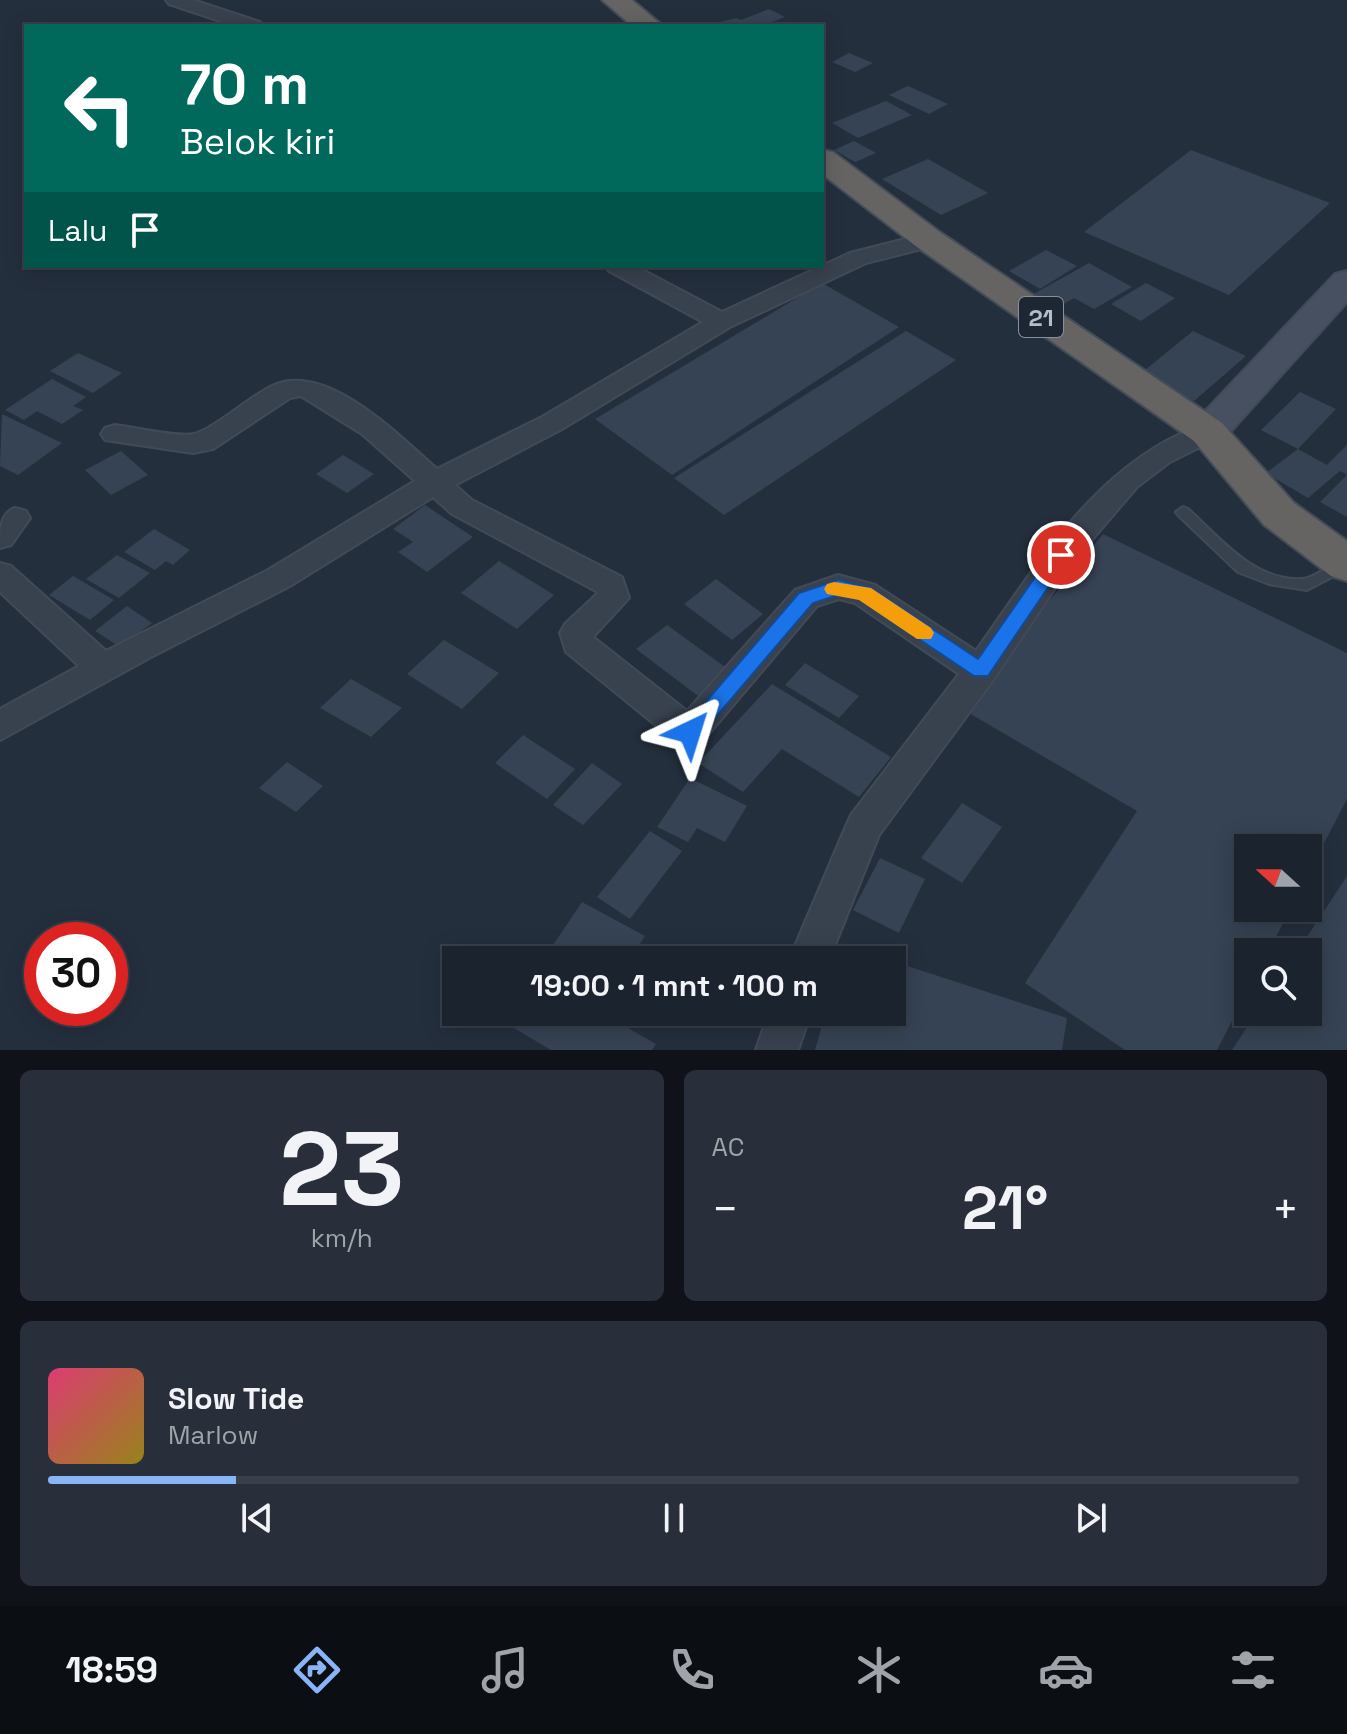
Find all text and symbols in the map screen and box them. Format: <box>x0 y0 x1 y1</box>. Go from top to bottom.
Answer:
text: 70 m <box>180 49 309 120</box>
icon: left <box>48 56 152 160</box>
text: Belok kiri <box>180 119 335 165</box>
icon: arrive <box>123 208 167 252</box>
text: Lalu <box>48 211 107 250</box>
road number: 21 <box>1019 297 1063 337</box>
pin <box>1027 521 1095 589</box>
icon: arrive <box>1039 533 1083 577</box>
position arrow <box>648 690 732 774</box>
north arrow <box>1234 834 1322 922</box>
map controls <box>1234 834 1322 1026</box>
speed limit sign: 30 <box>24 922 128 1026</box>
button: search <box>1234 938 1322 1026</box>
text: 19:00 · 1 mnt · 100 m <box>530 966 818 1005</box>
text: 23 <box>279 1103 404 1235</box>
text: AC <box>712 1130 744 1164</box>
text: 21° <box>962 1170 1048 1247</box>
text: − <box>712 1181 739 1237</box>
text: + <box>1272 1181 1299 1237</box>
text: km/h <box>311 1221 373 1255</box>
text: Slow Tide <box>168 1379 304 1418</box>
text: Marlow <box>168 1418 258 1452</box>
icon: previous <box>235 1496 279 1540</box>
icon: pause <box>652 1496 696 1540</box>
icon: next <box>1069 1496 1113 1540</box>
icon: directions <box>289 1642 345 1698</box>
icon: music <box>477 1642 533 1698</box>
icon: phone <box>664 1642 720 1698</box>
icon: climate <box>851 1642 907 1698</box>
icon: car <box>1038 1642 1094 1698</box>
icon: filters <box>1225 1642 1281 1698</box>
text: 18:59 <box>66 1647 158 1693</box>

